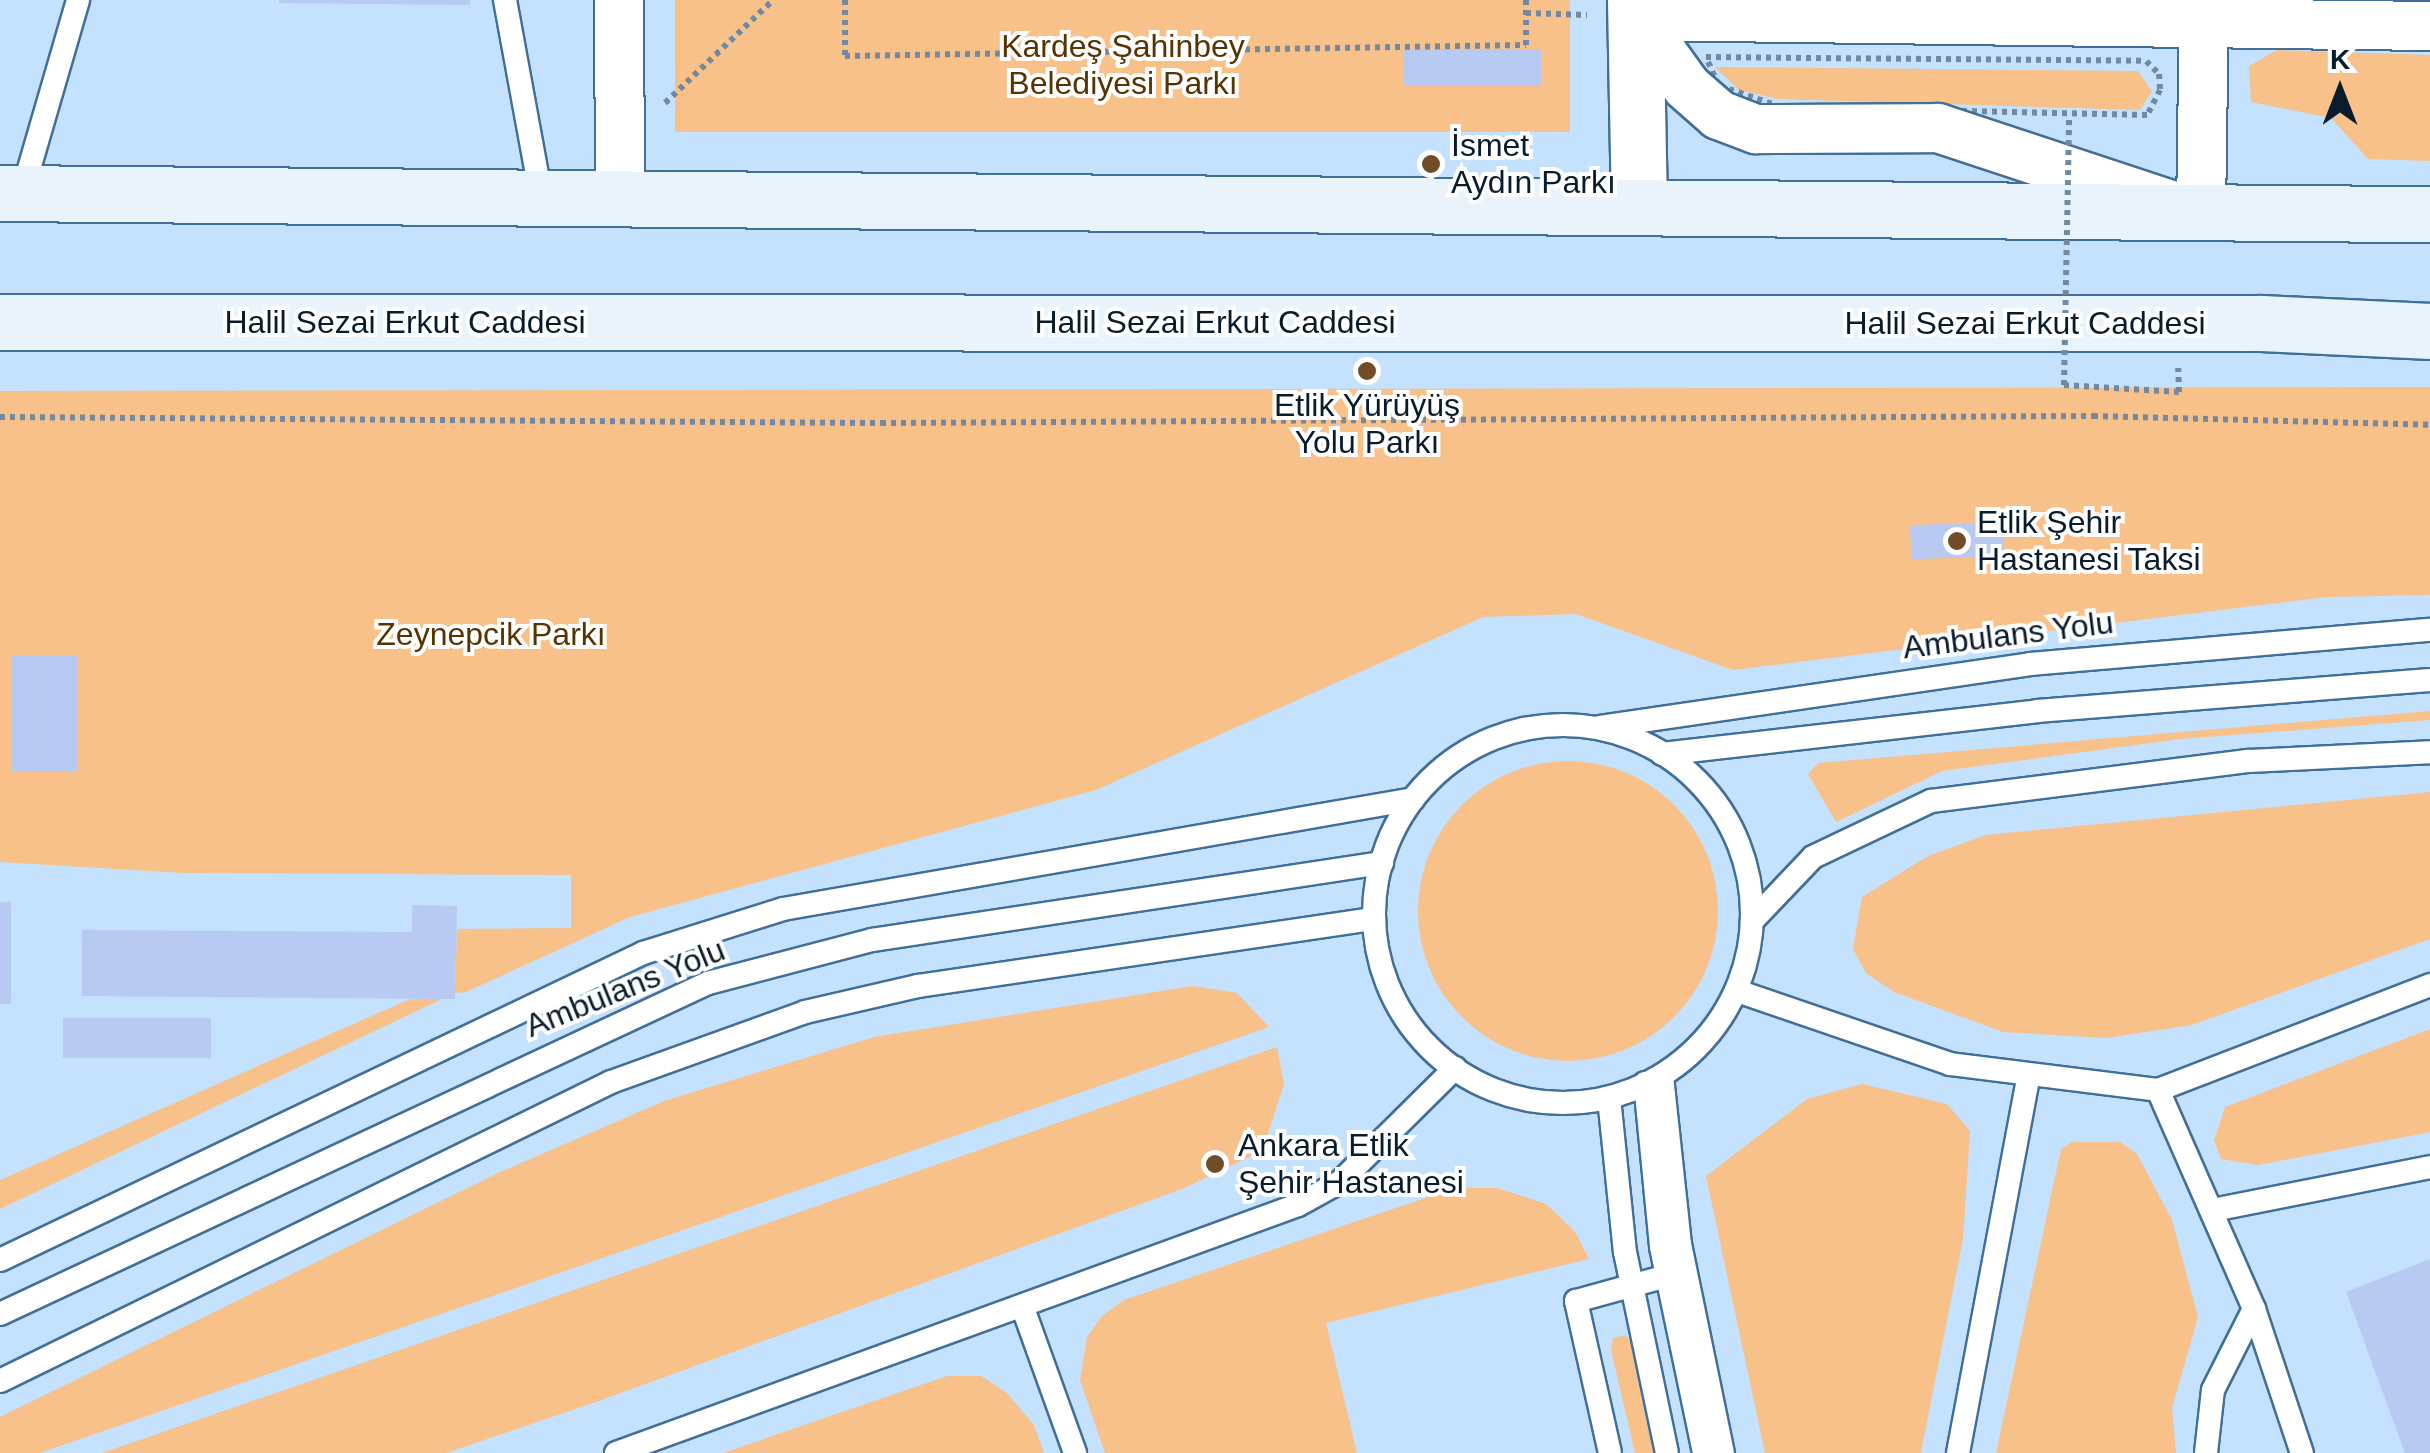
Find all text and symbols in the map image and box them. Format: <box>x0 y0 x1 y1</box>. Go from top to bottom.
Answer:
park label: Kardeş Şahinbey Belediyesi Parkı <box>1001 28 1245 103</box>
north arrow <box>2290 40 2390 140</box>
text: K <box>2330 44 2350 75</box>
place label: İsmet Aydın Parkı <box>1451 127 1616 202</box>
marker: İsmet Aydın Parkı <box>1420 153 1442 175</box>
street label: Halil Sezai Erkut Caddesi <box>224 303 586 341</box>
street label: Halil Sezai Erkut Caddesi <box>1034 303 1396 341</box>
street label: Halil Sezai Erkut Caddesi <box>1844 304 2206 342</box>
marker: Etlik Yürüyüş Yolu Parkı <box>1356 360 1378 382</box>
place label: Etlik Yürüyüş Yolu Parkı <box>1274 387 1460 462</box>
place label: Etlik Şehir Hastanesi Taksi <box>1977 504 2201 579</box>
marker: Etlik Şehir Hastanesi Taksi <box>1946 530 1968 552</box>
street label: Ambulans Yolu <box>1900 603 2116 667</box>
park label: Zeynepcik Parkı <box>376 615 606 653</box>
street label: Ambulans Yolu <box>519 930 731 1046</box>
place label: Ankara Etlik Şehir Hastanesi <box>1238 1127 1464 1202</box>
marker: Ankara Etlik Şehir Hastanesi <box>1202 1151 1228 1177</box>

